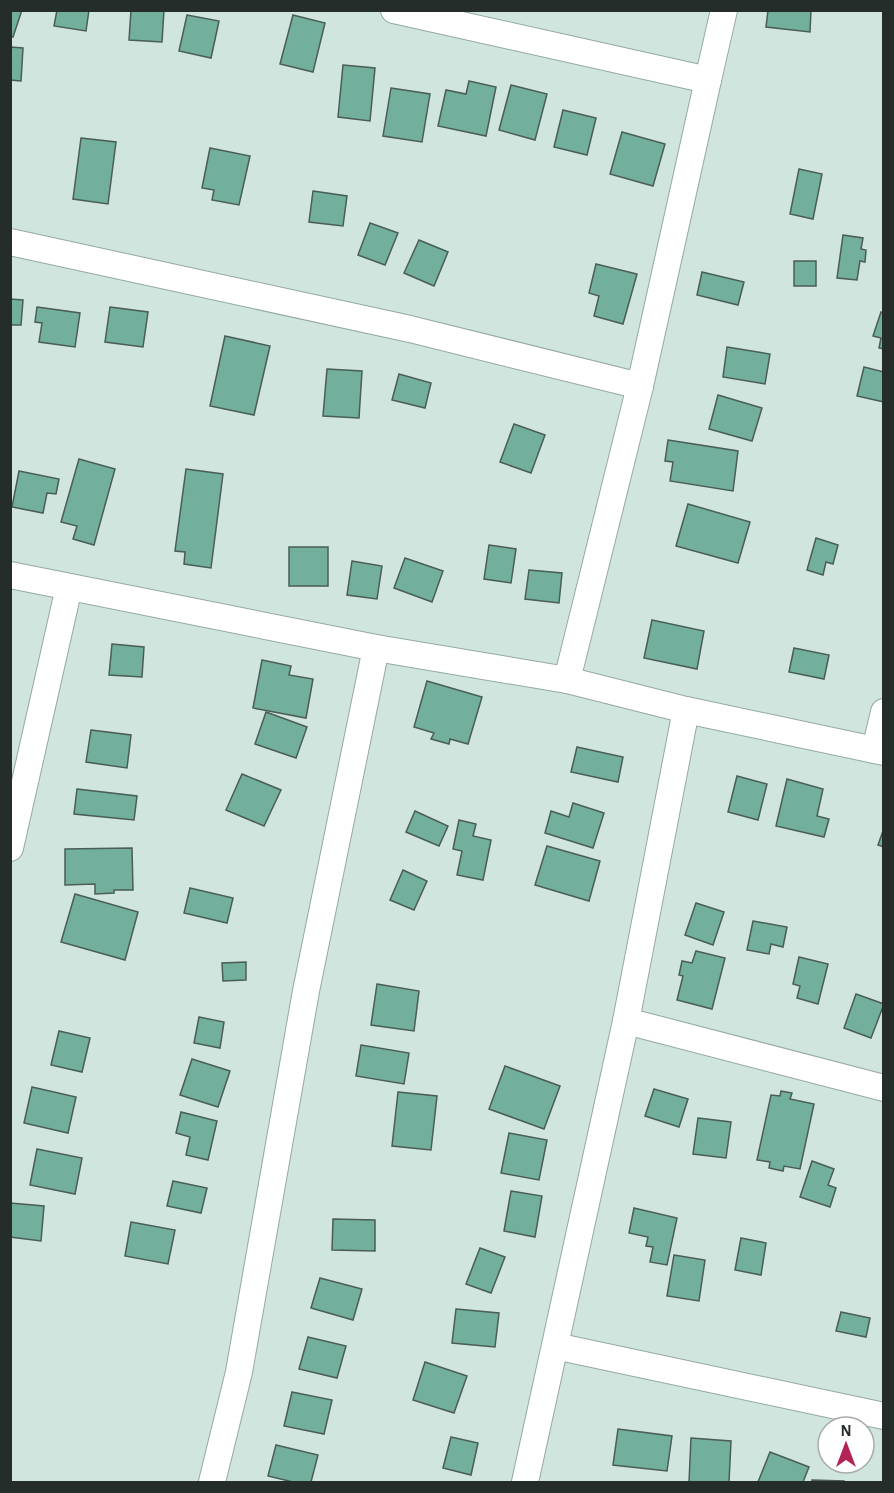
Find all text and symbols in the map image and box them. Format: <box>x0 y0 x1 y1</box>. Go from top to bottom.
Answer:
north arrow <box>816 1415 876 1475</box>
text: N <box>840 1423 852 1439</box>

